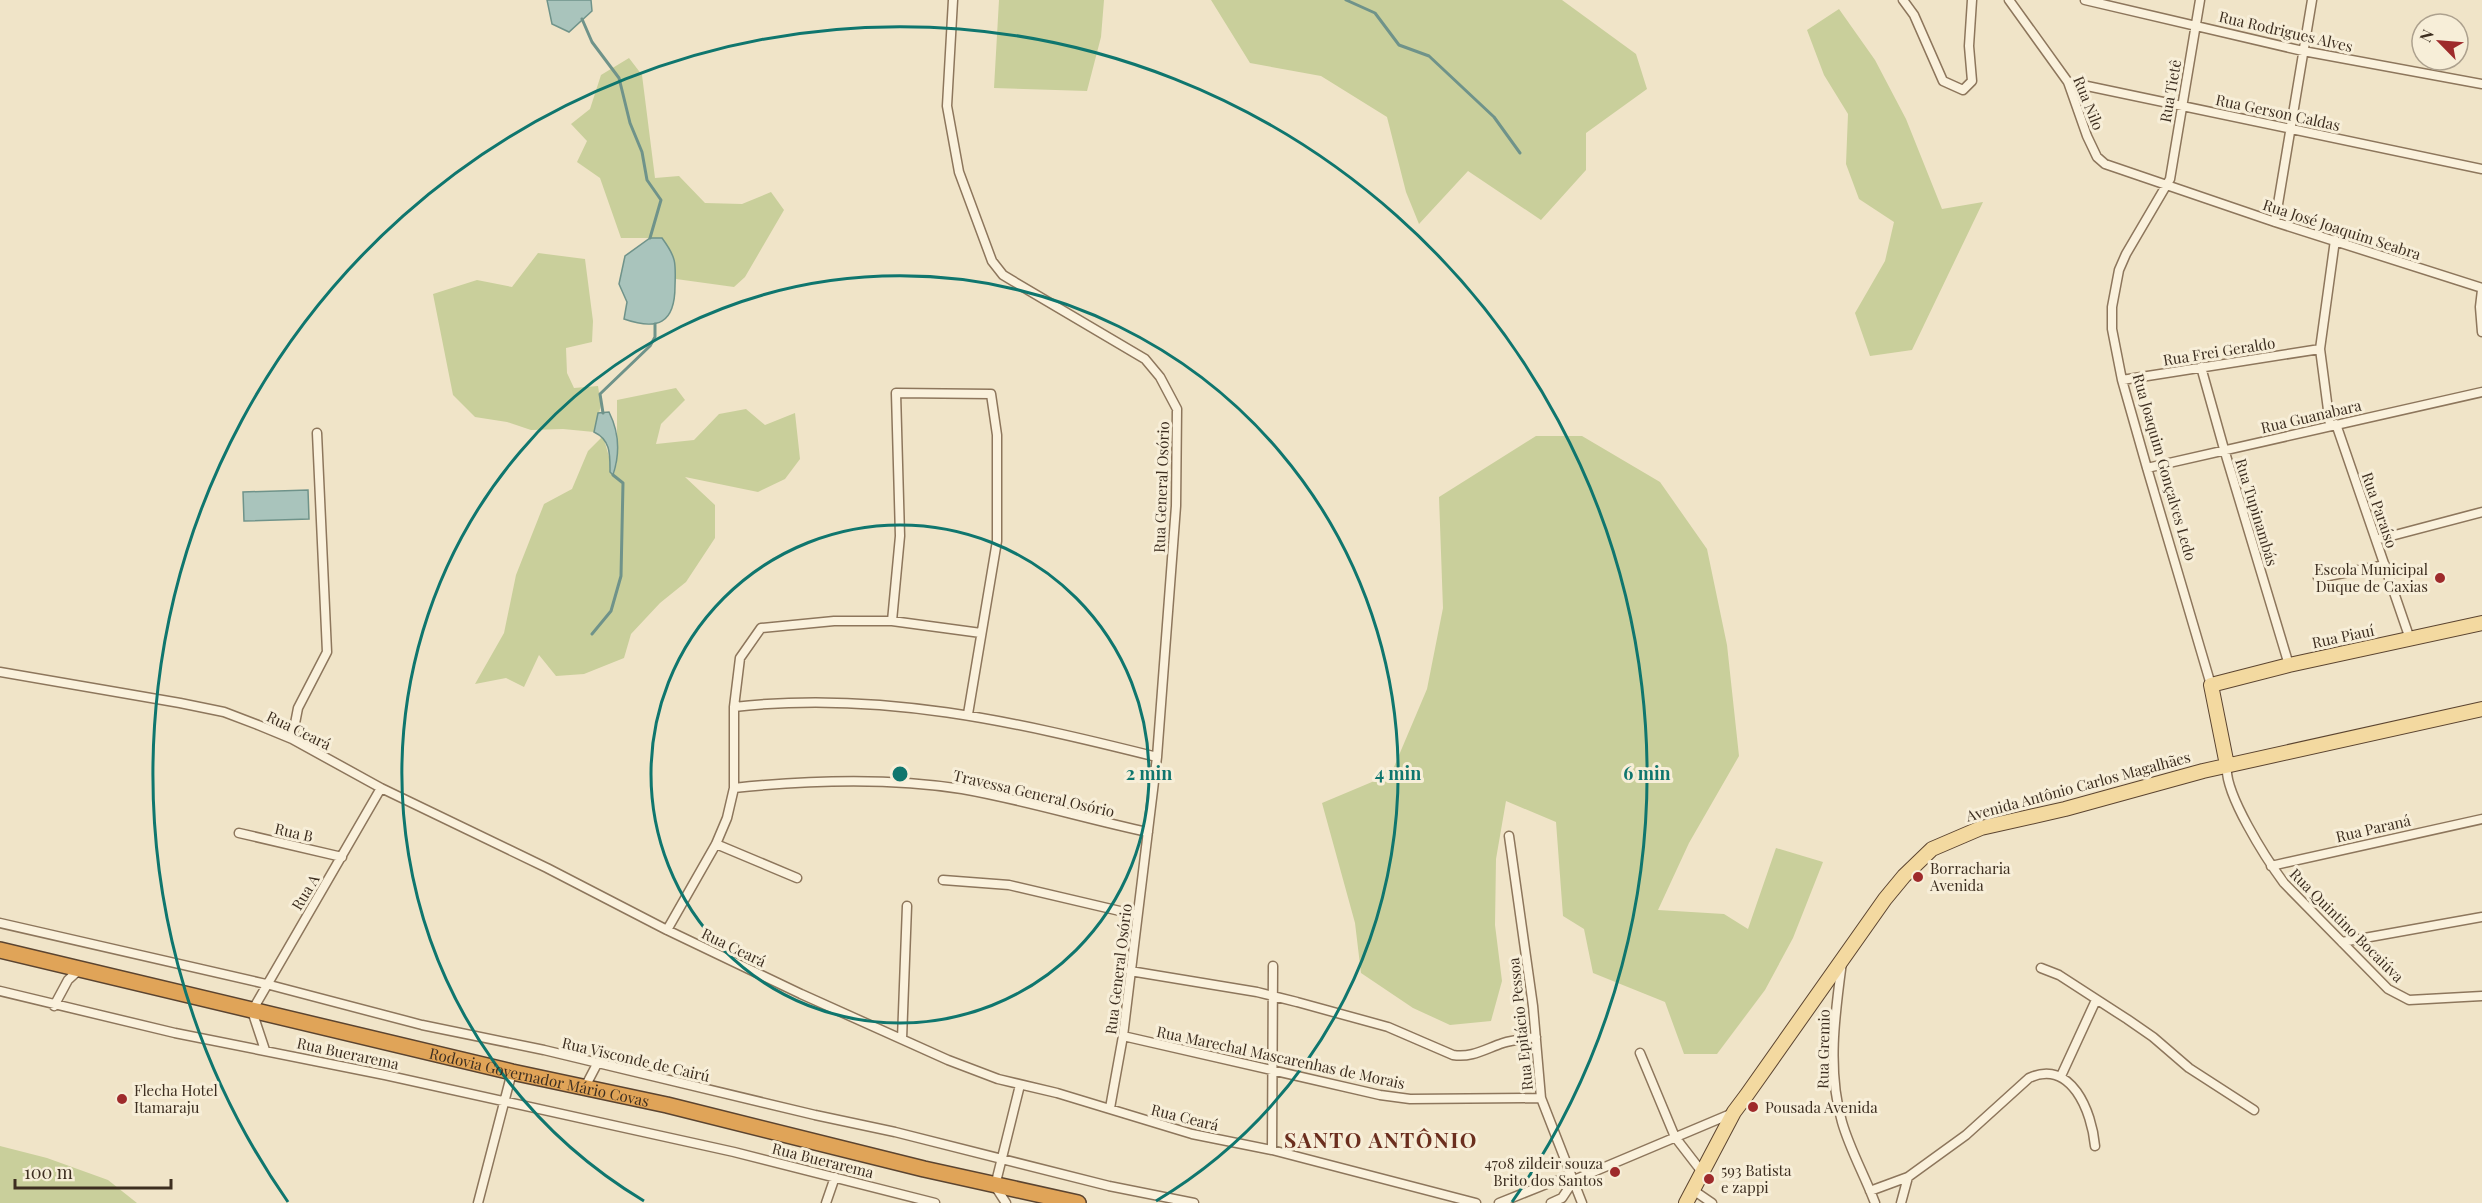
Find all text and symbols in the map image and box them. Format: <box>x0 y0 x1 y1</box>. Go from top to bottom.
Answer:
street label: Rua Rodrigues Alves <box>2217 6 2355 56</box>
north arrow <box>2410 12 2470 72</box>
text: N <box>2414 25 2438 45</box>
street label: Rua Tietê <box>2155 58 2185 124</box>
street label: Rua Nilo <box>2069 73 2109 133</box>
street label: Rua Gerson Caldas <box>2214 89 2342 135</box>
street label: Rua José Joaquim Seabra <box>2260 194 2424 264</box>
street label: Rua Frei Geraldo <box>2161 332 2277 370</box>
street label: Rua Joaquim Gonçalves Ledo <box>2129 371 2201 563</box>
street label: Rua Guanabara <box>2259 395 2364 437</box>
street label: Rua General Osório <box>1149 421 1173 553</box>
street label: Rua Tupinambás <box>2231 456 2283 568</box>
street label: Rua Paraíso <box>2358 469 2402 551</box>
place label: Escola Municipal Duque de Caxias <box>2314 559 2428 596</box>
marker: Escola Municipal Duque de Caxias <box>2433 571 2447 585</box>
street label: Rua Piauí <box>2310 620 2377 652</box>
street label: Rua Ceará <box>264 706 335 754</box>
street label: Avenida Antônio Carlos Magalhães <box>1963 746 2192 826</box>
text: 2 min <box>1126 761 1172 785</box>
text: 4 min <box>1375 761 1421 785</box>
text: 6 min <box>1623 761 1671 785</box>
centre of rings <box>890 764 910 784</box>
street label: Travessa General Osório <box>951 765 1117 821</box>
street label: Rua Paraná <box>2334 810 2413 846</box>
street label: Rua B <box>273 818 315 846</box>
place label: Borracharia Avenida <box>1929 858 2011 895</box>
street label: Rua Quintino Bocaiúva <box>2286 864 2409 987</box>
street label: Rua A <box>287 870 324 914</box>
marker: Borracharia Avenida <box>1911 870 1925 884</box>
street label: Rua General Osório <box>1100 902 1136 1036</box>
street label: Rua Ceará <box>699 923 770 971</box>
street label: Rua Epitácio Pessoa <box>1503 956 1537 1091</box>
street label: Rua Gremio <box>1812 1009 1834 1089</box>
street label: Rua Marechal Mascarenhas de Morais <box>1155 1021 1407 1093</box>
street label: Rua Buerarema <box>295 1032 401 1074</box>
street label: Rua Visconde de Cairú <box>560 1032 712 1086</box>
street label: Rodovia Governador Mário Covas <box>427 1043 651 1111</box>
place label: Flecha Hotel Itamaraju <box>134 1080 218 1117</box>
marker: Flecha Hotel Itamaraju <box>115 1092 129 1106</box>
place label: Pousada Avenida <box>1765 1097 1878 1117</box>
street label: Rua Ceará <box>1149 1099 1221 1135</box>
marker: Pousada Avenida <box>1746 1100 1760 1114</box>
district label: SANTO ANTÔNIO <box>1284 1125 1478 1153</box>
street label: Rua Buerarema <box>770 1138 876 1182</box>
scale bar <box>15 1152 171 1190</box>
place label: 4708 zildeir souza Brito dos Santos <box>1484 1153 1604 1190</box>
text: 100 m <box>24 1160 73 1184</box>
place label: 593 Batista e zappi <box>1721 1160 1792 1197</box>
marker: 4708 zildeir souza Brito dos Santos <box>1608 1165 1622 1179</box>
marker: 593 Batista e zappi <box>1702 1172 1716 1186</box>

